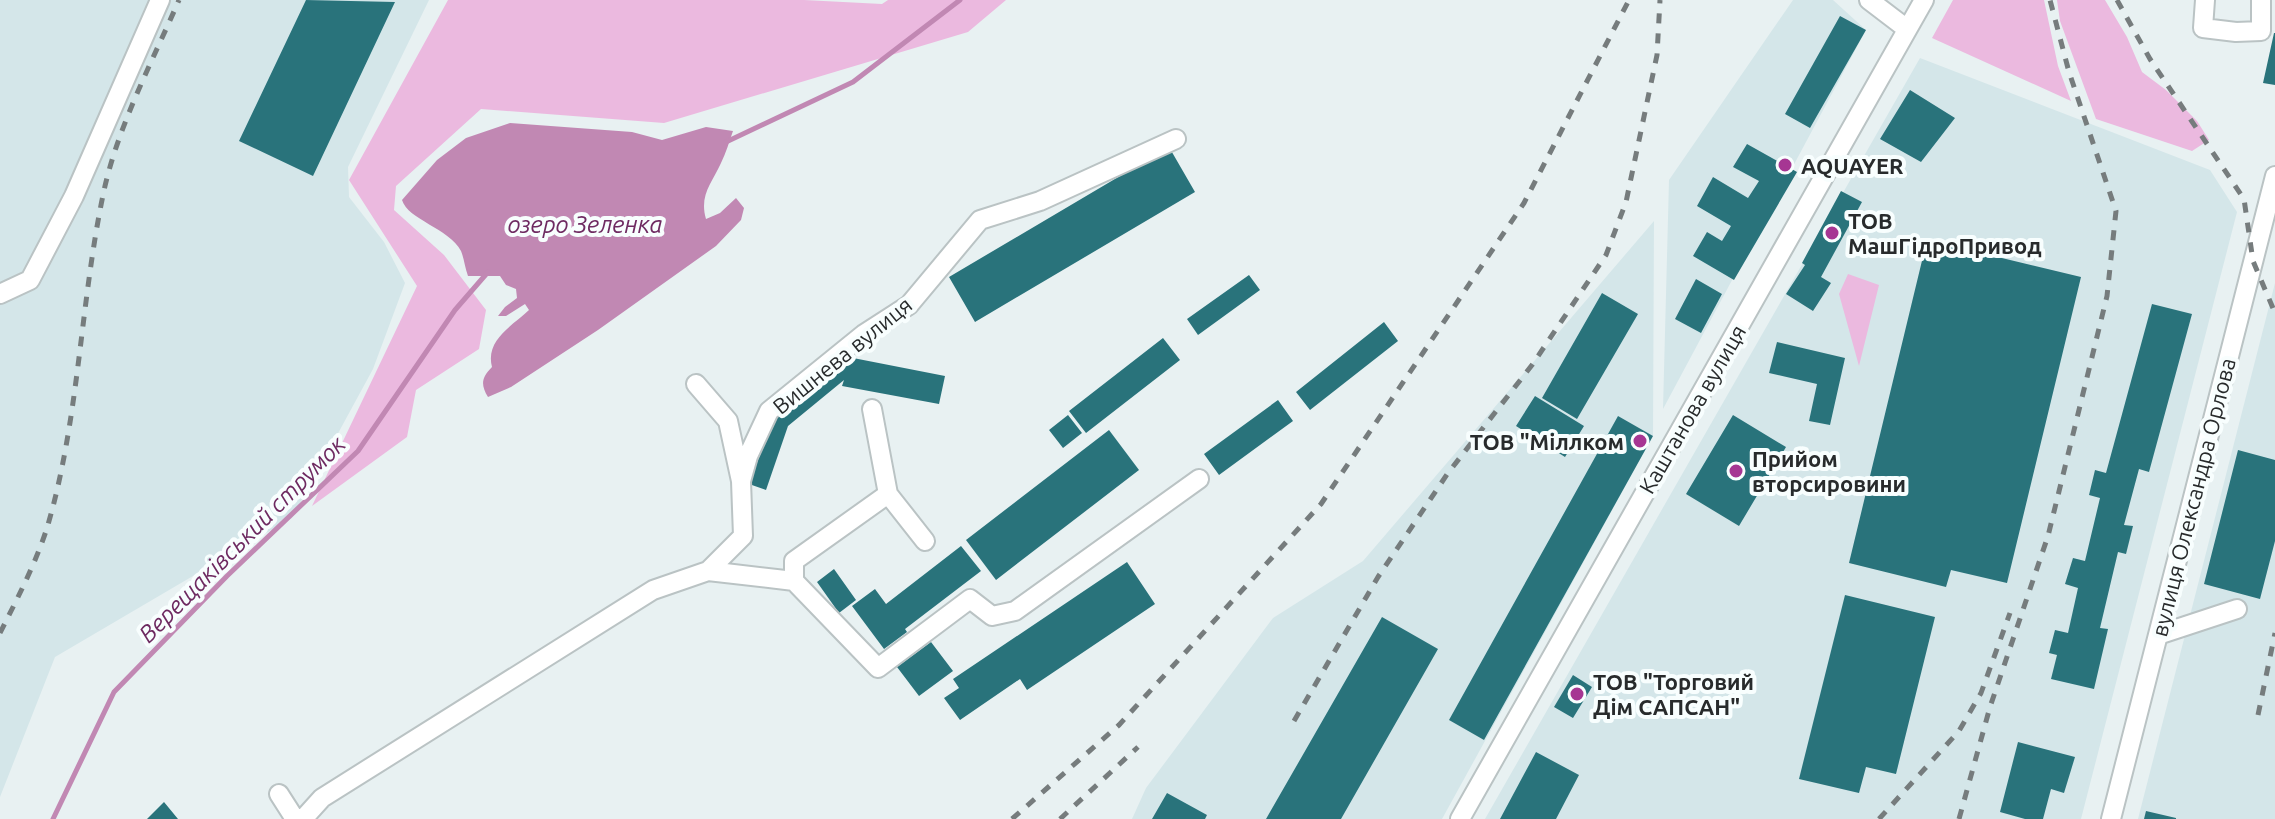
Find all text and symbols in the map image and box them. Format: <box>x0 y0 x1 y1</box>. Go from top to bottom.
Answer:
place label: AQUAYER <box>1801 153 1903 178</box>
marker: AQUAYER <box>1776 156 1794 174</box>
place label: ТОВ МашГідроПривод <box>1848 208 2042 258</box>
water label: озеро Зеленка <box>508 211 663 238</box>
marker: ТОВ МашГідроПривод <box>1823 224 1841 242</box>
street label: Вишнева вулиця <box>768 291 916 419</box>
street label: Каштанова вулиця <box>1633 320 1751 498</box>
street label: вулиця Олександра Орлова <box>2146 355 2240 639</box>
place label: ТОВ "Міллком <box>1470 429 1624 454</box>
water label: Верещаківський струмок <box>133 430 351 648</box>
marker: ТОВ "Міллком <box>1631 432 1649 450</box>
place label: Прийом вторсировини <box>1752 446 1906 496</box>
marker: Прийом вторсировини <box>1727 462 1745 480</box>
place label: ТОВ "Торговий Дім САПСАН" <box>1593 669 1754 719</box>
marker: ТОВ "Торговий Дім САПСАН" <box>1568 685 1586 703</box>

